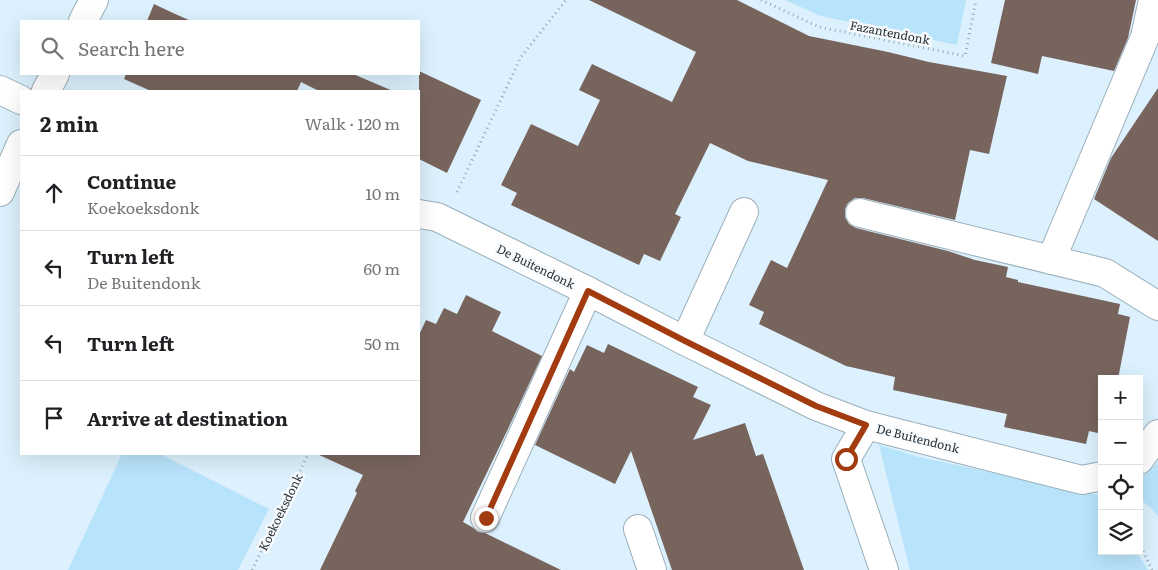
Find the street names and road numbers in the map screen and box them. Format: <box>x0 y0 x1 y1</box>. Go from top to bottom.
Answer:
street label: Fazantendonk <box>848 15 932 49</box>
street label: De Buitendonk <box>494 239 579 293</box>
street label: De Buitendonk <box>875 419 962 457</box>
street label: Koekoeksdonk <box>253 470 307 554</box>

